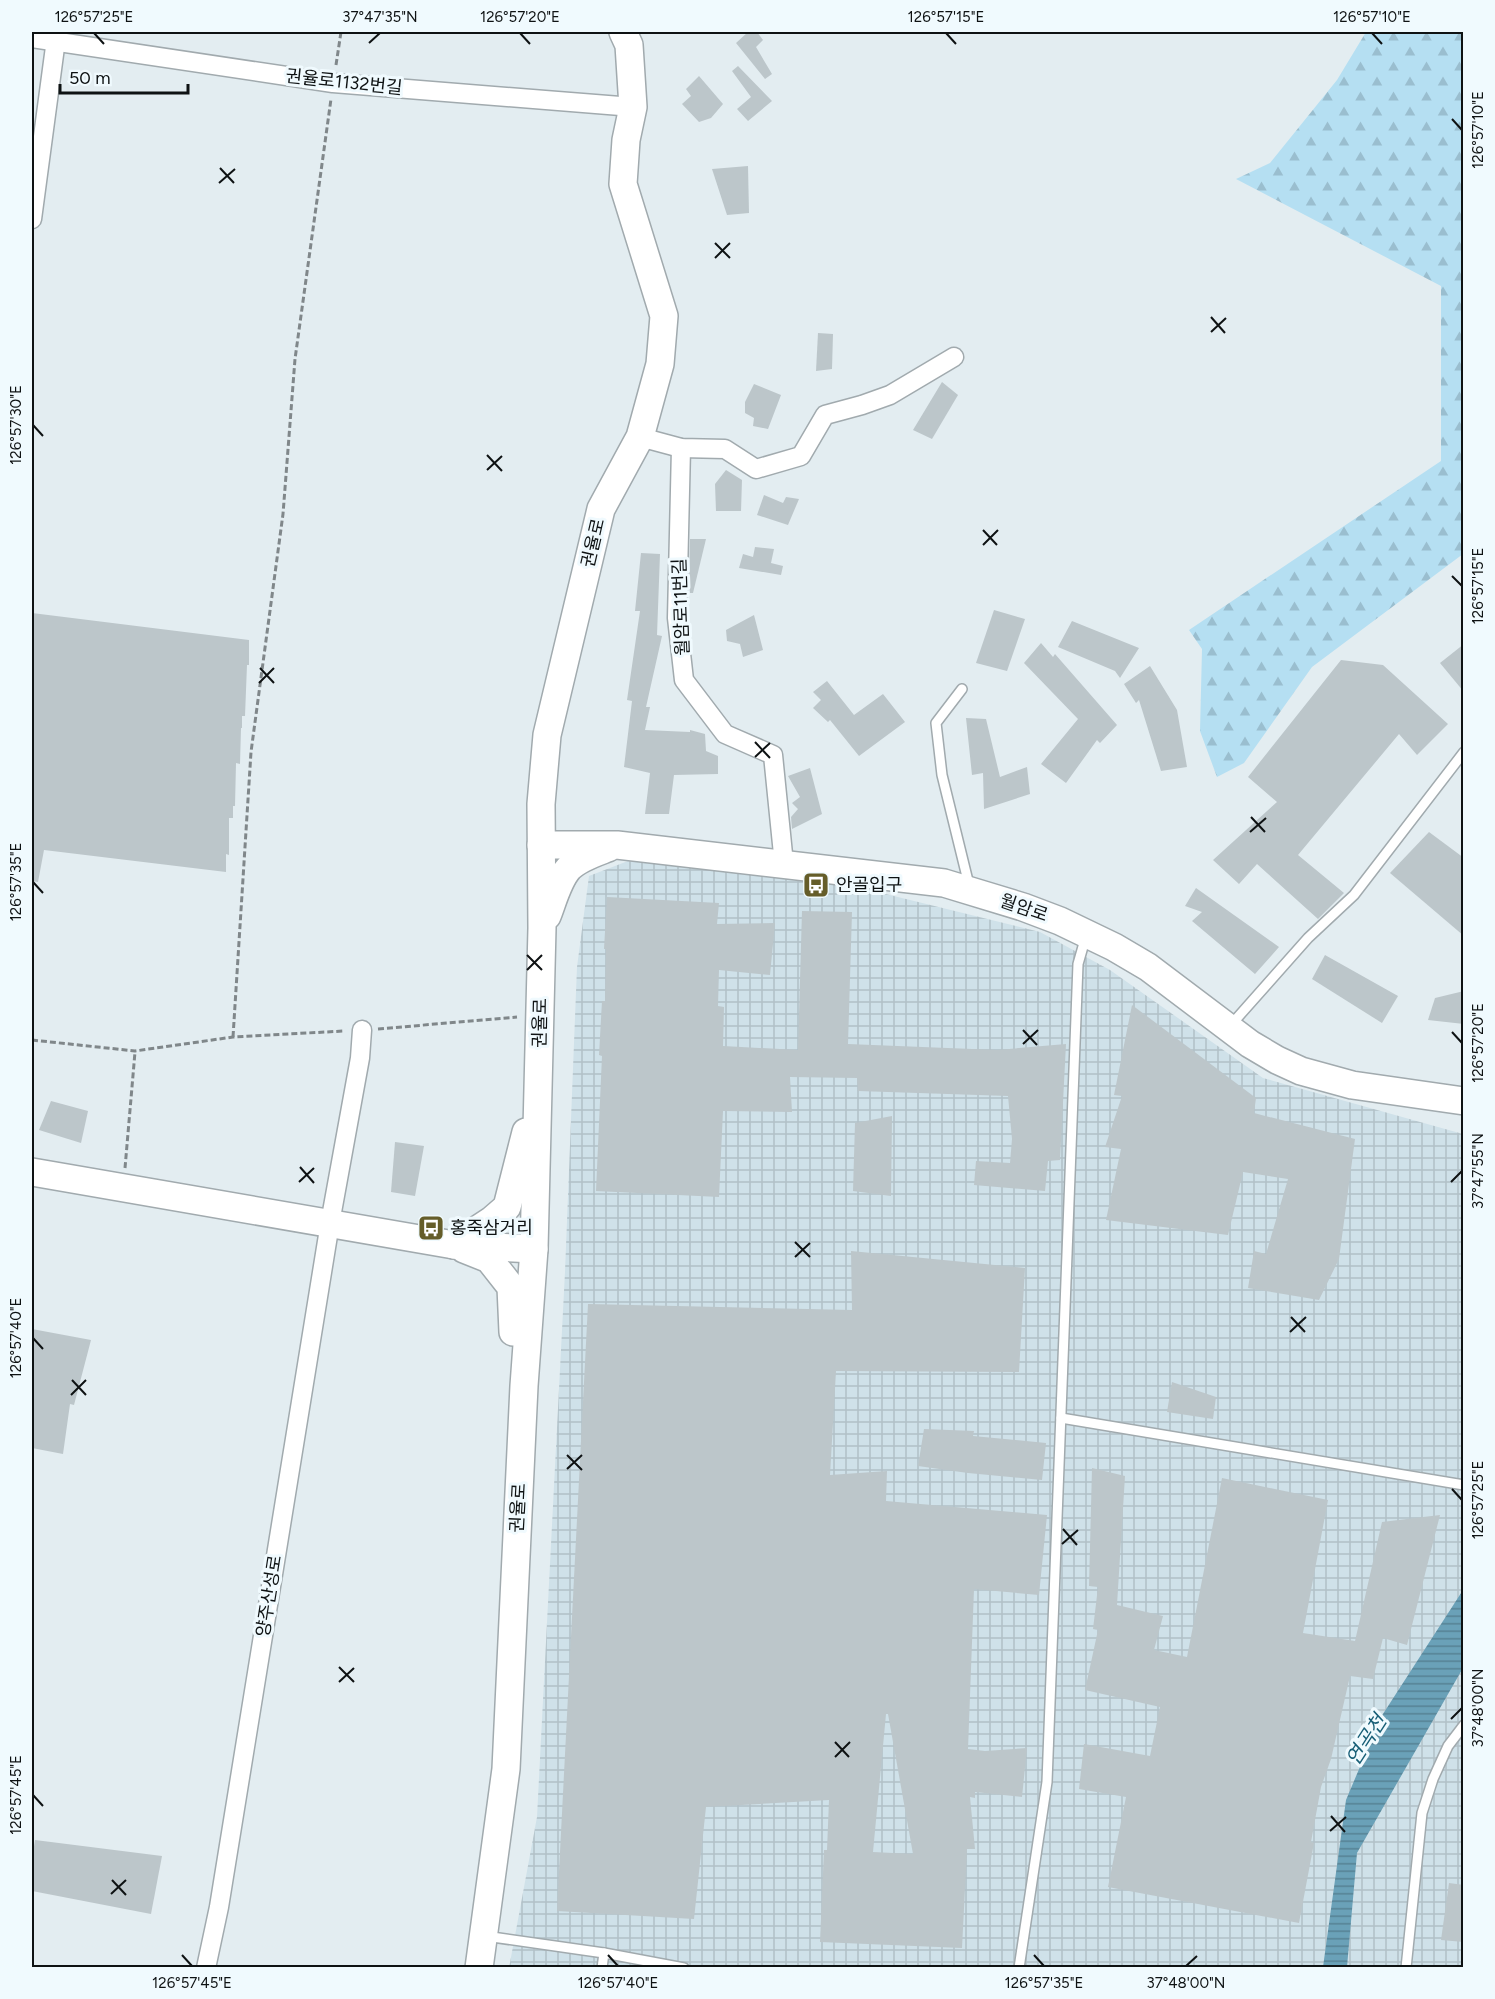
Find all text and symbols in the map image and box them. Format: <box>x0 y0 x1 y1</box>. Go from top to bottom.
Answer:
text: 126°57'25"E <box>55 8 133 26</box>
text: 37°47'35"N <box>342 8 418 26</box>
text: 126°57'20"E <box>480 8 560 26</box>
text: 126°57'15"E <box>908 8 984 26</box>
text: 126°57'10"E <box>1333 8 1411 26</box>
scale bar <box>60 57 188 95</box>
street label: 권율로1132번길 <box>284 65 404 99</box>
text: 50 m <box>69 67 111 89</box>
text: 126°57'10"E <box>1469 91 1487 169</box>
text: 126°57'30"E <box>7 385 25 465</box>
street label: 권율로 <box>577 516 609 570</box>
text: 126°57'15"E <box>1469 548 1487 624</box>
street label: 월암로11번길 <box>668 558 694 656</box>
text: 126°57'35"E <box>7 843 25 921</box>
bus stop icon: 안골입구 <box>801 870 831 900</box>
place label: 안골입구 <box>836 874 902 896</box>
street label: 월암로 <box>997 890 1051 926</box>
street label: 권율로 <box>529 998 551 1048</box>
text: 126°57'20"E <box>1469 1003 1487 1083</box>
text: 37°47'55"N <box>1469 1133 1487 1209</box>
bus stop icon: 홍죽삼거리 <box>416 1213 446 1243</box>
place label: 홍죽삼거리 <box>450 1217 533 1239</box>
text: 126°57'40"E <box>7 1298 25 1378</box>
text: 126°57'25"E <box>1469 1461 1487 1539</box>
street label: 권율로 <box>506 1483 530 1533</box>
street label: 양주산성로 <box>252 1553 286 1639</box>
text: 37°48'00"N <box>1469 1669 1487 1747</box>
water label: 연곡천 <box>1341 1708 1393 1770</box>
text: 126°57'45"E <box>7 1755 25 1835</box>
text: 126°57'45"E <box>152 1974 232 1992</box>
text: 126°57'40"E <box>578 1974 658 1992</box>
text: 126°57'35"E <box>1005 1974 1083 1992</box>
text: 37°48'00"N <box>1147 1974 1225 1992</box>

